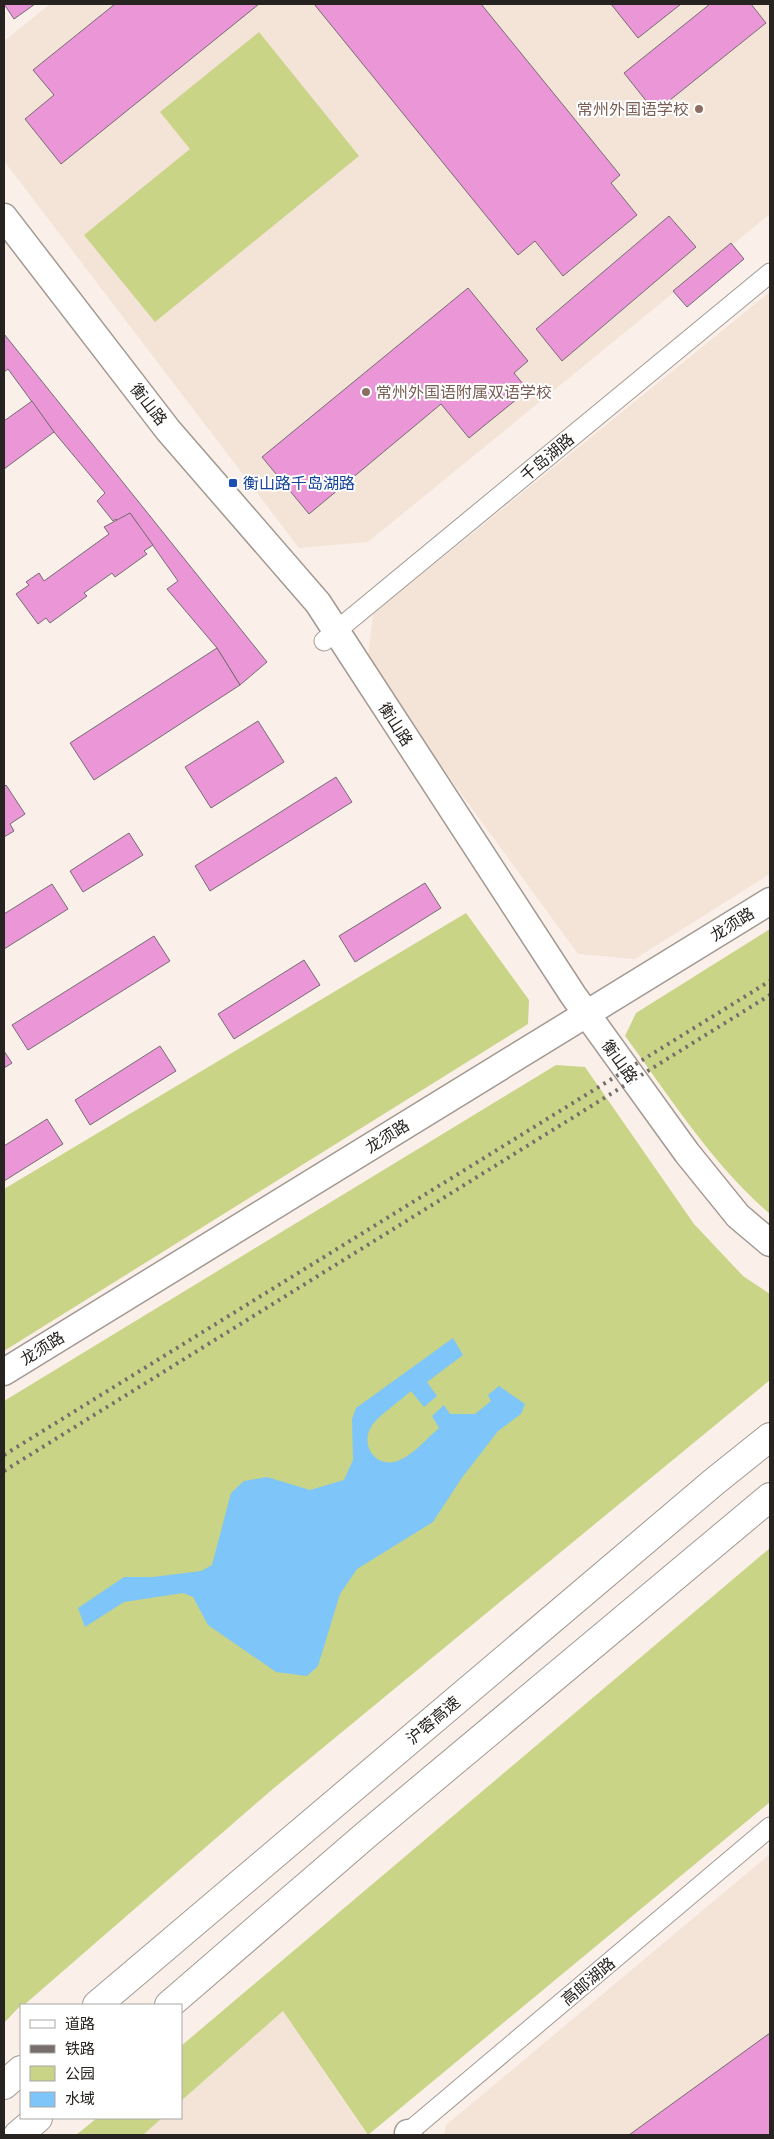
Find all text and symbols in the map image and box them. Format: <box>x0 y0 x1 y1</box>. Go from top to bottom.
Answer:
place label: 常州外国语学校 <box>577 98 689 120</box>
marker: 常州外国语学校 <box>693 103 705 115</box>
street label: 衡山路 <box>126 378 172 430</box>
place label: 常州外国语附属双语学校 <box>376 381 552 403</box>
marker: 常州外国语附属双语学校 <box>360 386 372 398</box>
street label: 千岛湖路 <box>515 428 579 486</box>
place label: 衡山路千岛湖路 <box>243 472 355 494</box>
marker: 衡山路千岛湖路 <box>227 477 239 489</box>
street label: 衡山路 <box>374 698 418 750</box>
street label: 龙须路 <box>706 902 758 946</box>
street label: 衡山路 <box>597 1035 643 1087</box>
street label: 龙须路 <box>361 1114 413 1158</box>
street label: 龙须路 <box>16 1326 68 1370</box>
street label: 沪蓉高速 <box>401 1691 465 1749</box>
street label: 高邮湖路 <box>556 1952 620 2010</box>
legend <box>20 2004 182 2119</box>
text: 道路 <box>65 2013 95 2034</box>
text: 铁路 <box>65 2038 95 2059</box>
text: 公园 <box>65 2063 95 2084</box>
text: 水域 <box>65 2088 95 2109</box>

